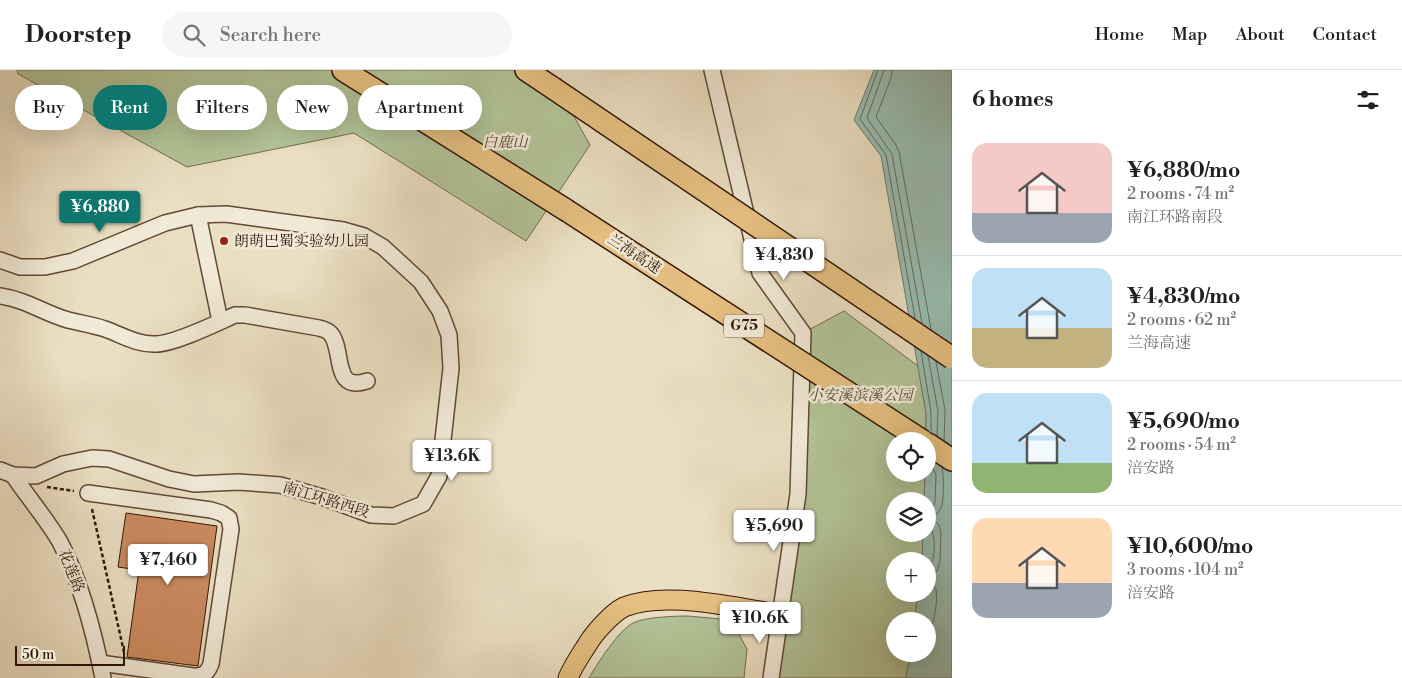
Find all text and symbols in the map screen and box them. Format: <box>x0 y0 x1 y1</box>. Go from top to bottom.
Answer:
search box <box>162 12 512 57</box>
text: Doorstep <box>25 20 132 50</box>
icon: search <box>180 21 208 49</box>
text: Search here <box>220 23 321 47</box>
text: Home <box>1095 23 1144 46</box>
text: Map <box>1172 23 1208 46</box>
text: About <box>1236 23 1285 46</box>
text: Contact <box>1313 23 1377 46</box>
chip: Buy <box>15 85 83 130</box>
chip: Rent <box>93 85 167 130</box>
chip: Filters <box>177 85 267 130</box>
chip: New <box>277 85 348 130</box>
chip: Apartment <box>358 85 482 130</box>
icon: filters <box>1354 86 1382 114</box>
text: 6 homes <box>972 87 1053 113</box>
park label: 白鹿山 <box>482 133 529 152</box>
text: ¥6,880/mo <box>1127 158 1240 184</box>
icon: home <box>1012 163 1072 223</box>
text: 2 rooms · 74 m² <box>1127 184 1234 204</box>
pin: ¥6,880 <box>59 190 141 233</box>
text: ¥6,880 <box>70 197 130 217</box>
text: 南江环路南段 <box>1127 207 1223 227</box>
street label: 兰海高速 <box>604 230 664 278</box>
place label: 朗萌巴蜀实验幼儿园 <box>234 232 369 251</box>
marker: 朗萌巴蜀实验幼儿园 <box>218 235 230 247</box>
pin: ¥4,830 <box>743 238 825 281</box>
text: ¥4,830 <box>754 245 814 265</box>
text: ¥4,830/mo <box>1127 284 1240 310</box>
icon: home <box>1012 288 1072 348</box>
text: 2 rooms · 62 m² <box>1127 310 1236 330</box>
road number: G75 <box>724 315 764 338</box>
text: 兰海高速 <box>1127 333 1191 353</box>
park label: 小安溪滨溪公园 <box>807 386 914 405</box>
text: ¥5,690/mo <box>1127 409 1240 435</box>
icon: home <box>1012 413 1072 473</box>
map controls <box>886 432 936 662</box>
button: locate <box>886 432 936 482</box>
text: 2 rooms · 54 m² <box>1127 435 1236 455</box>
pin: ¥13.6K <box>411 440 493 482</box>
text: ¥13.6K <box>423 446 481 466</box>
text: 涪安路 <box>1127 458 1175 478</box>
street label: 南江环路西段 <box>280 478 372 522</box>
button: layers <box>886 492 936 542</box>
pin: ¥5,690 <box>733 510 815 552</box>
text: ¥5,690 <box>745 516 803 536</box>
text: ¥10,600/mo <box>1127 534 1253 560</box>
icon: home <box>1012 538 1072 598</box>
pin: ¥7,460 <box>127 544 209 586</box>
street label: 花莲路 <box>54 547 88 595</box>
text: ¥7,460 <box>139 550 197 570</box>
button: + <box>886 552 936 602</box>
text: 3 rooms · 104 m² <box>1127 560 1244 580</box>
text: 涪安路 <box>1127 583 1175 603</box>
pin: ¥10.6K <box>719 602 801 644</box>
text: ¥10.6K <box>731 608 789 628</box>
button: − <box>886 612 936 662</box>
scale bar <box>15 643 125 666</box>
text: 50 m <box>22 646 54 664</box>

